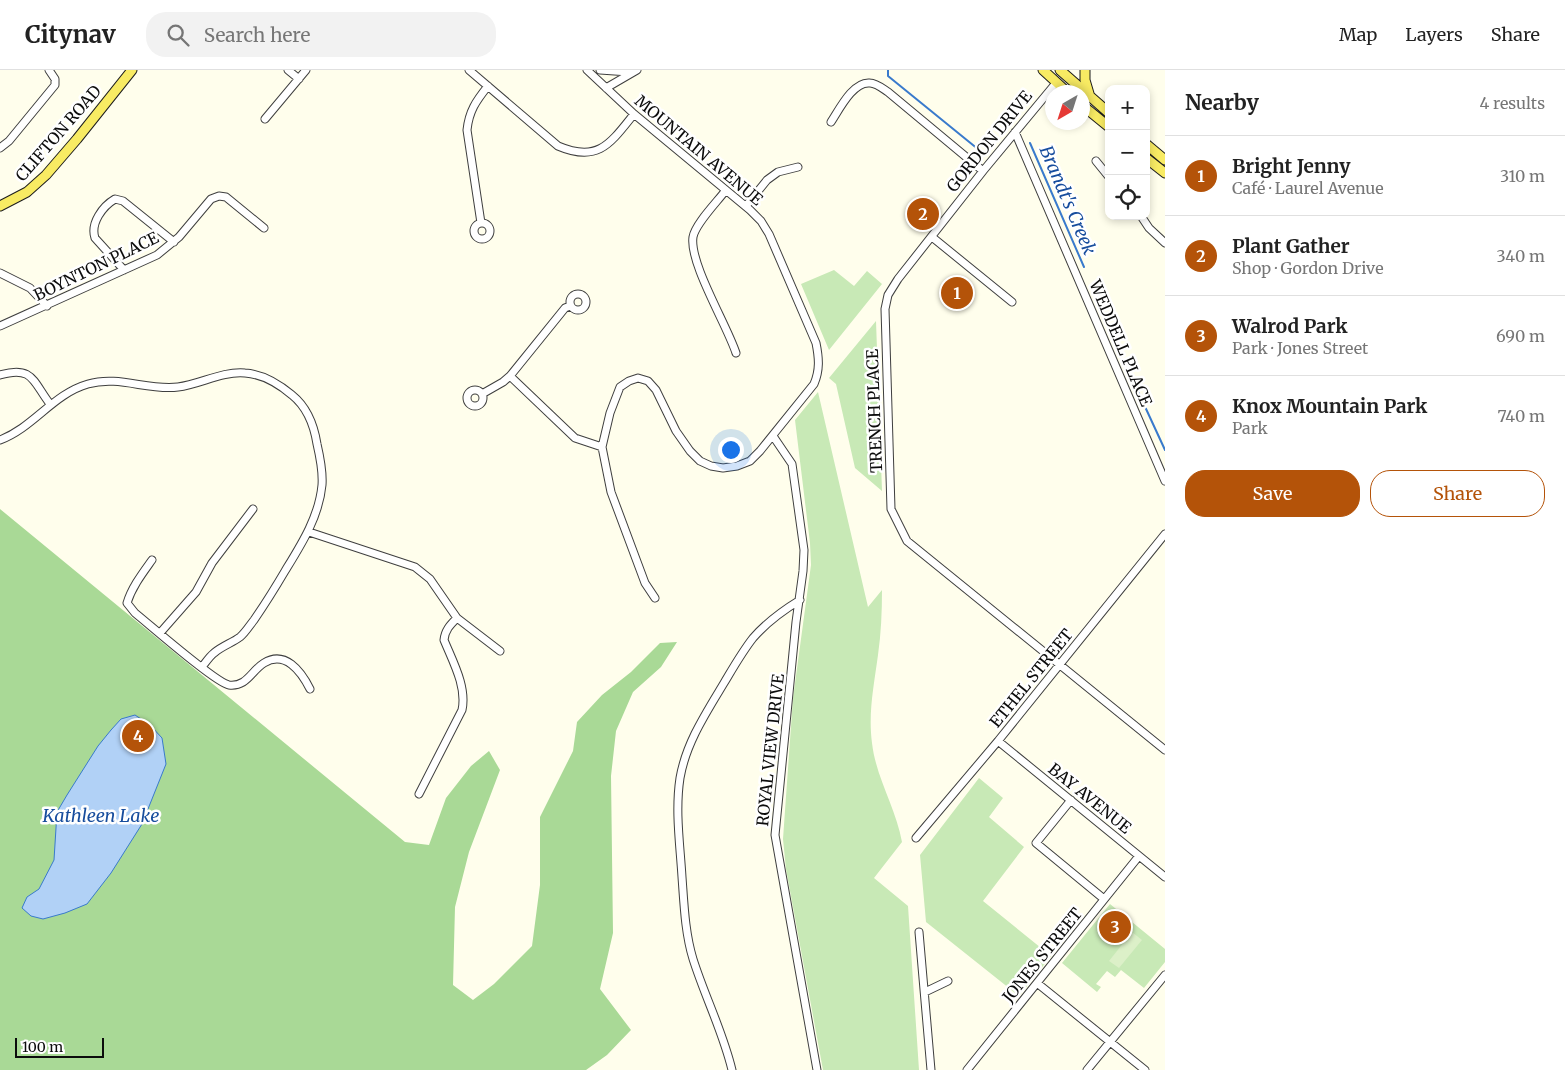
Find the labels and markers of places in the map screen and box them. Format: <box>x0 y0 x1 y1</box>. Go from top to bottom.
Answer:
pin: 2 <box>907 195 939 233</box>
pin: 1 <box>941 274 973 312</box>
pin: 4 <box>122 717 154 755</box>
pin: 3 <box>1099 908 1131 946</box>

